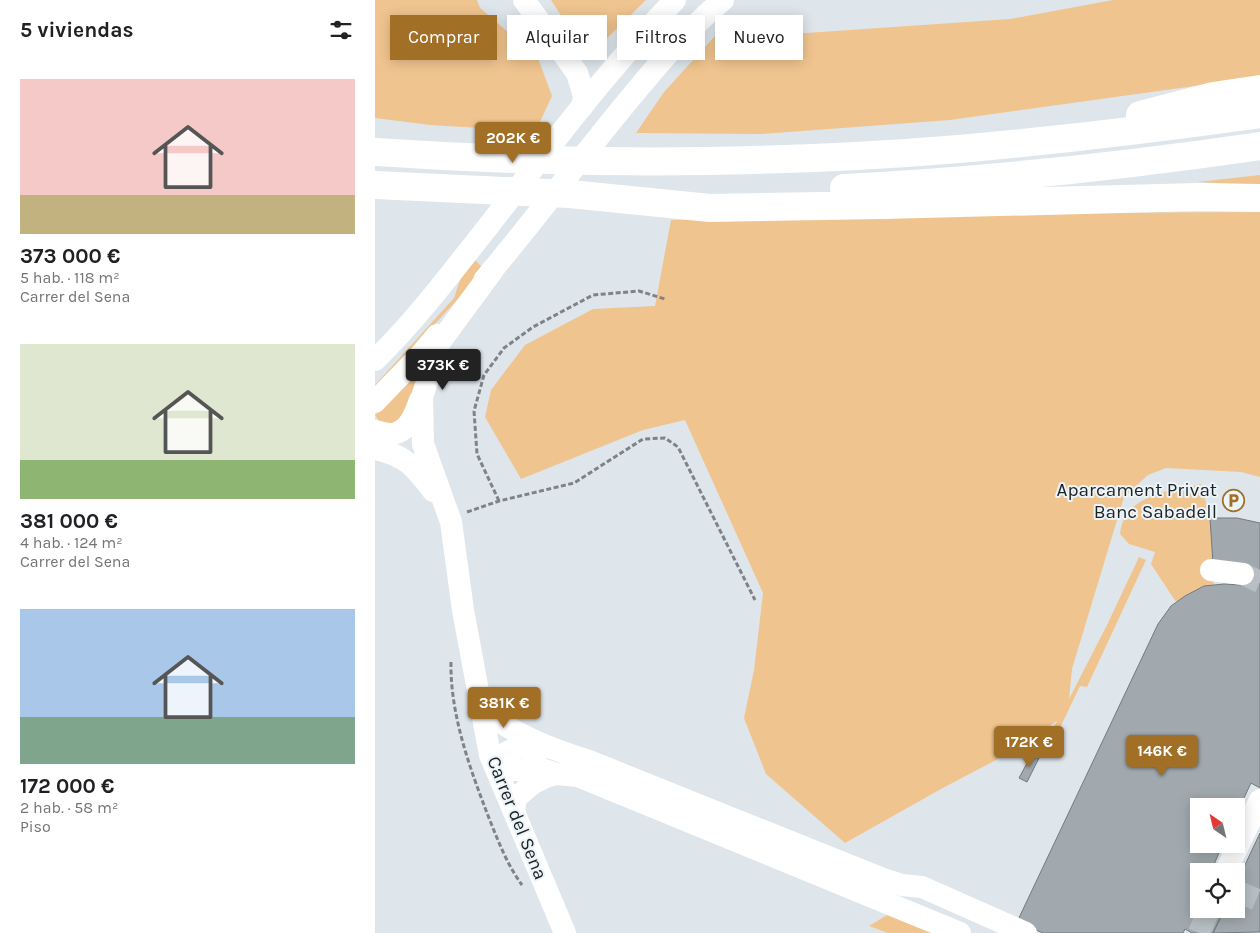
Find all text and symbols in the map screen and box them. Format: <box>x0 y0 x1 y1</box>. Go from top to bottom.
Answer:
chip: Comprar <box>390 15 497 60</box>
chip: Alquilar <box>507 15 607 60</box>
chip: Filtros <box>617 15 705 60</box>
chip: Nuevo <box>715 15 803 60</box>
icon: filters <box>327 16 355 44</box>
text: 5 viviendas <box>20 18 134 42</box>
icon: home <box>143 112 233 202</box>
pin: 202K € <box>472 121 554 164</box>
text: 202K € <box>486 128 540 147</box>
text: 373 000 € <box>20 244 120 268</box>
text: 5 hab. · 118 m² <box>20 268 120 287</box>
text: Carrer del Sena <box>20 287 130 306</box>
pin: 373K € <box>402 348 484 391</box>
text: 373K € <box>417 355 469 374</box>
icon: home <box>143 377 233 467</box>
place label: Aparcament Privat Banc Sabadell <box>1057 479 1217 523</box>
parking icon: Aparcament Privat Banc Sabadell <box>1221 489 1245 513</box>
text: 381 000 € <box>20 509 118 533</box>
text: 4 hab. · 124 m² <box>20 533 123 552</box>
text: Carrer del Sena <box>20 552 130 571</box>
icon: home <box>143 642 233 732</box>
pin: 381K € <box>463 686 545 729</box>
text: 381K € <box>479 693 529 712</box>
pin: 172K € <box>988 726 1070 768</box>
text: 172K € <box>1005 732 1053 751</box>
pin: 146K € <box>1121 734 1203 777</box>
text: 146K € <box>1137 741 1187 760</box>
street label: Carrer del Sena <box>482 753 552 883</box>
text: 172 000 € <box>20 774 114 798</box>
text: 2 hab. · 58 m² <box>20 798 118 817</box>
north arrow <box>1190 798 1245 852</box>
map controls <box>1190 798 1245 918</box>
text: Piso <box>20 817 51 836</box>
button: locate <box>1190 863 1245 918</box>

